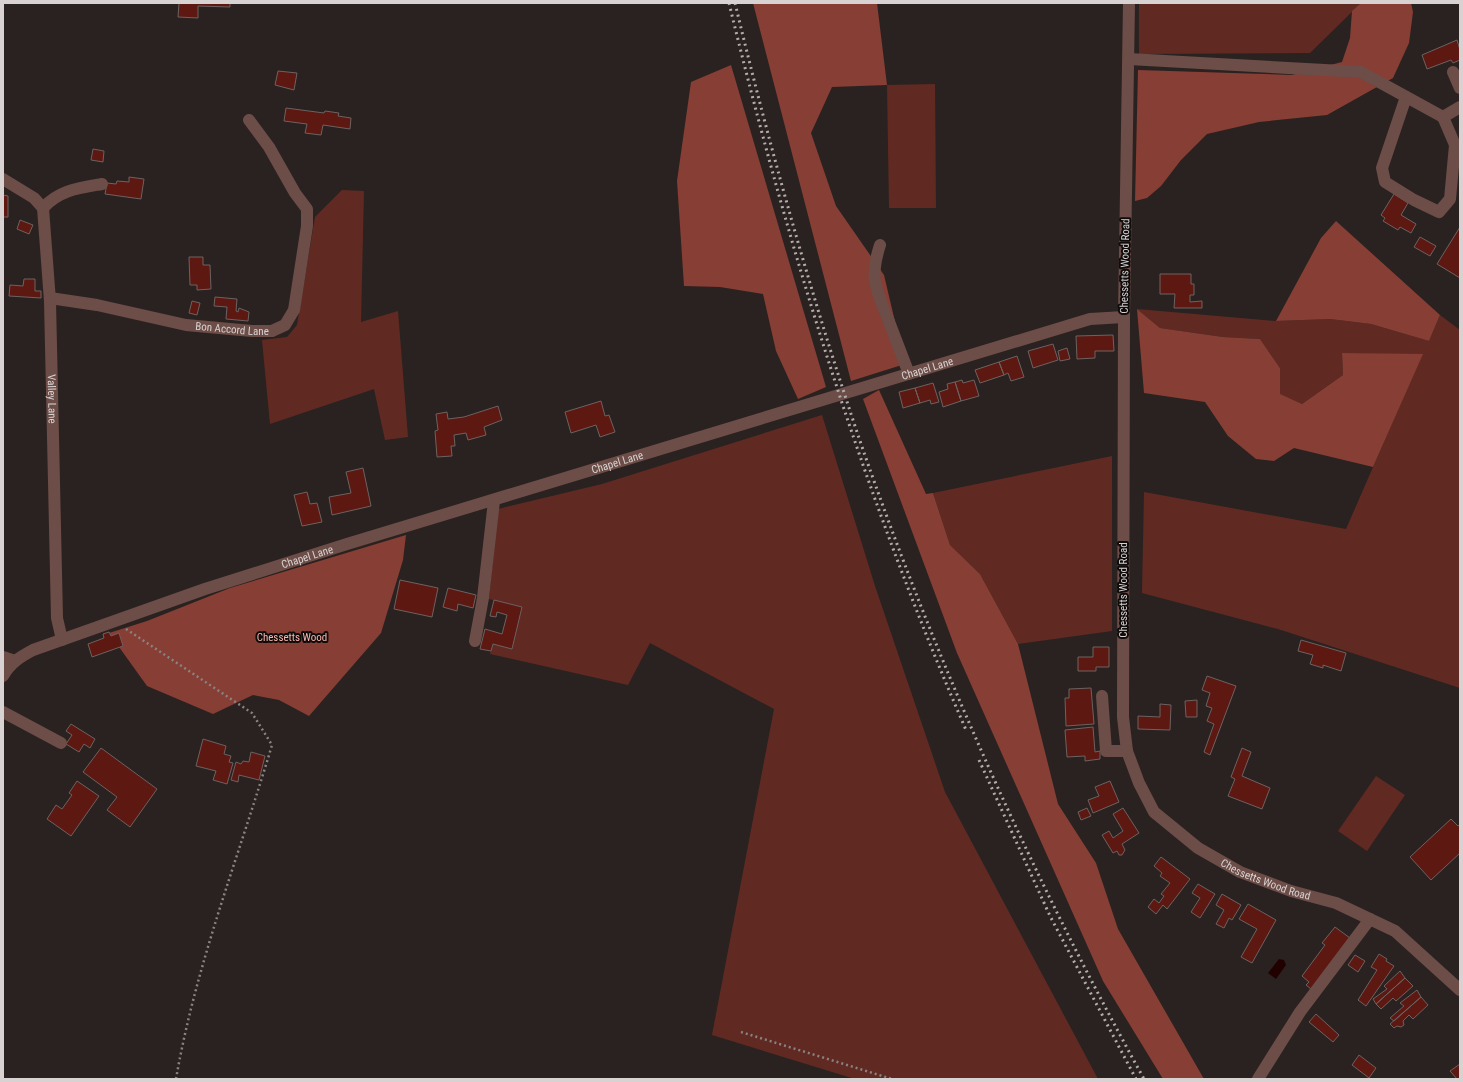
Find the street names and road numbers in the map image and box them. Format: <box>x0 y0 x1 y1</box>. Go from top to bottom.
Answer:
street label: Chessetts Wood Road <box>1118 218 1132 314</box>
street label: Bon Accord Lane <box>195 319 269 338</box>
street label: Chapel Lane <box>900 354 955 382</box>
street label: Valley Lane <box>45 374 59 424</box>
street label: Chapel Lane <box>590 448 645 476</box>
street label: Chapel Lane <box>280 542 335 571</box>
street label: Chessetts Wood Road <box>1117 542 1130 638</box>
street label: Chessetts Wood Road <box>1219 856 1312 902</box>

